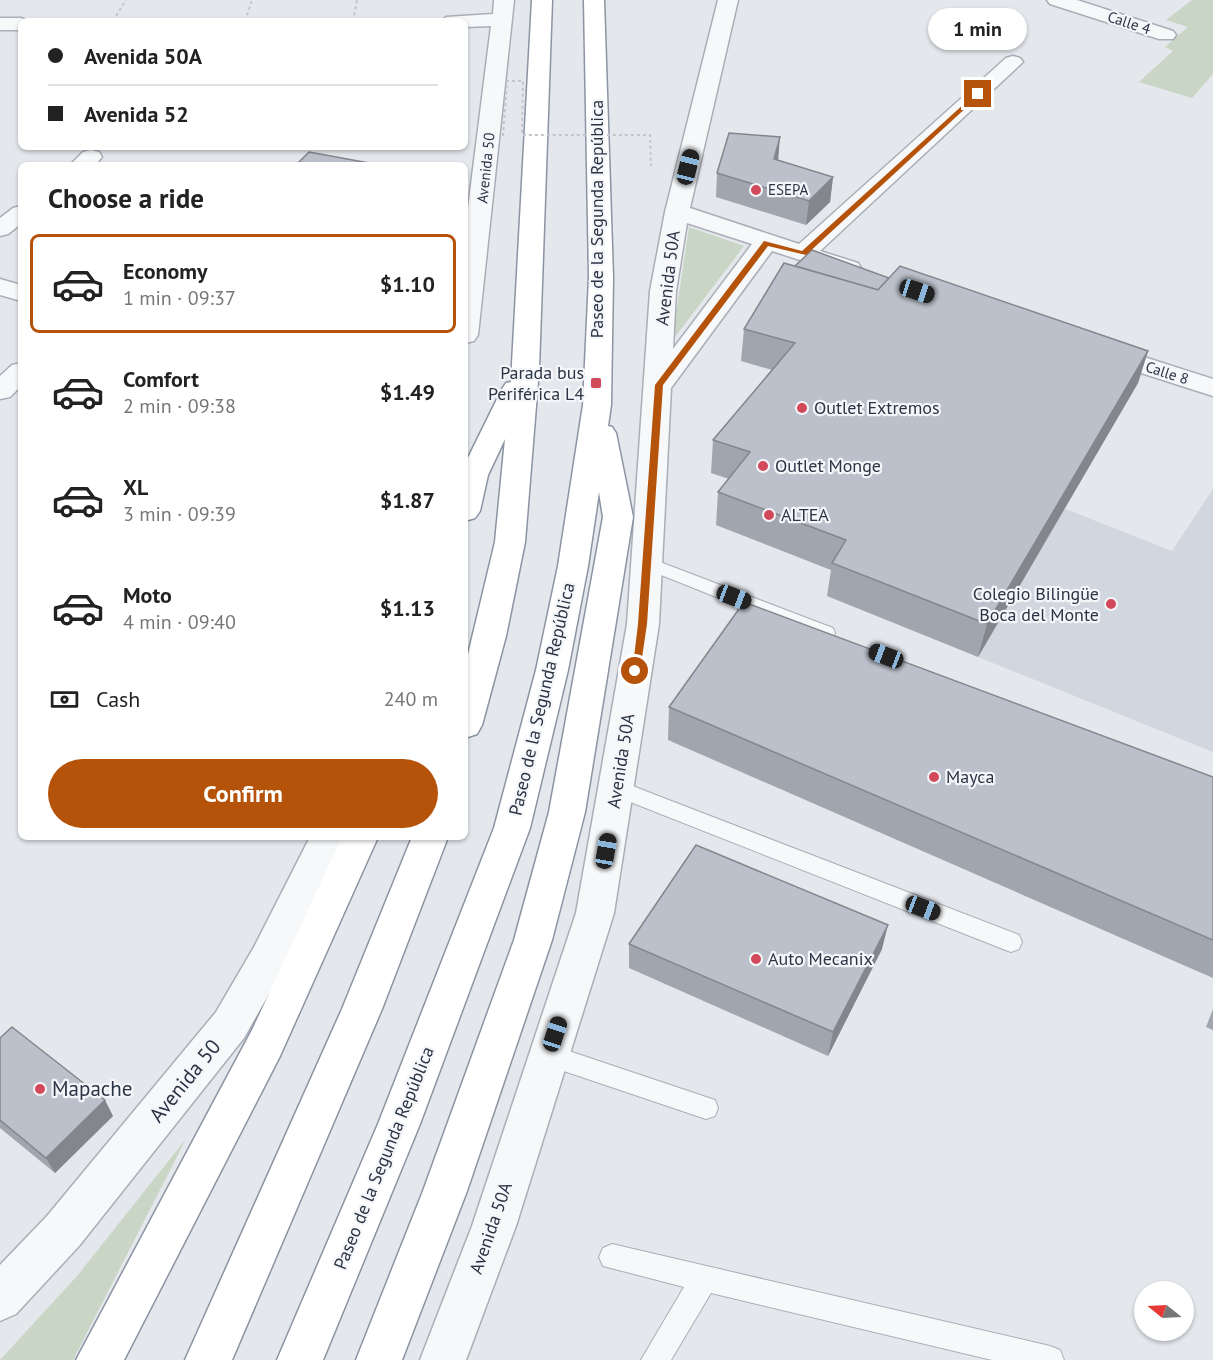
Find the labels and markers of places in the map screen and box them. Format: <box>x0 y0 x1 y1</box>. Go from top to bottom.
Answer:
place label: ESEPA <box>768 180 808 199</box>
marker: ESEPA <box>749 183 763 197</box>
place label: Parada bus Periférica L4 <box>488 361 584 405</box>
marker: Parada bus Periférica L4 <box>589 376 603 390</box>
place label: Outlet Extremos <box>814 396 940 419</box>
marker: Outlet Extremos <box>795 401 809 415</box>
place label: Outlet Monge <box>775 454 881 477</box>
marker: Outlet Monge <box>756 459 770 473</box>
place label: ALTEA <box>781 503 829 526</box>
marker: ALTEA <box>762 508 776 522</box>
place label: Colegio Bilingüe Boca del Monte <box>973 582 1099 626</box>
marker: Colegio Bilingüe Boca del Monte <box>1104 597 1118 611</box>
place label: Mayca <box>946 765 994 788</box>
marker: Mayca <box>927 770 941 784</box>
place label: Auto Mecanix <box>768 947 873 970</box>
marker: Auto Mecanix <box>749 952 763 966</box>
place label: Mapache <box>52 1075 132 1102</box>
marker: Mapache <box>33 1082 47 1096</box>

